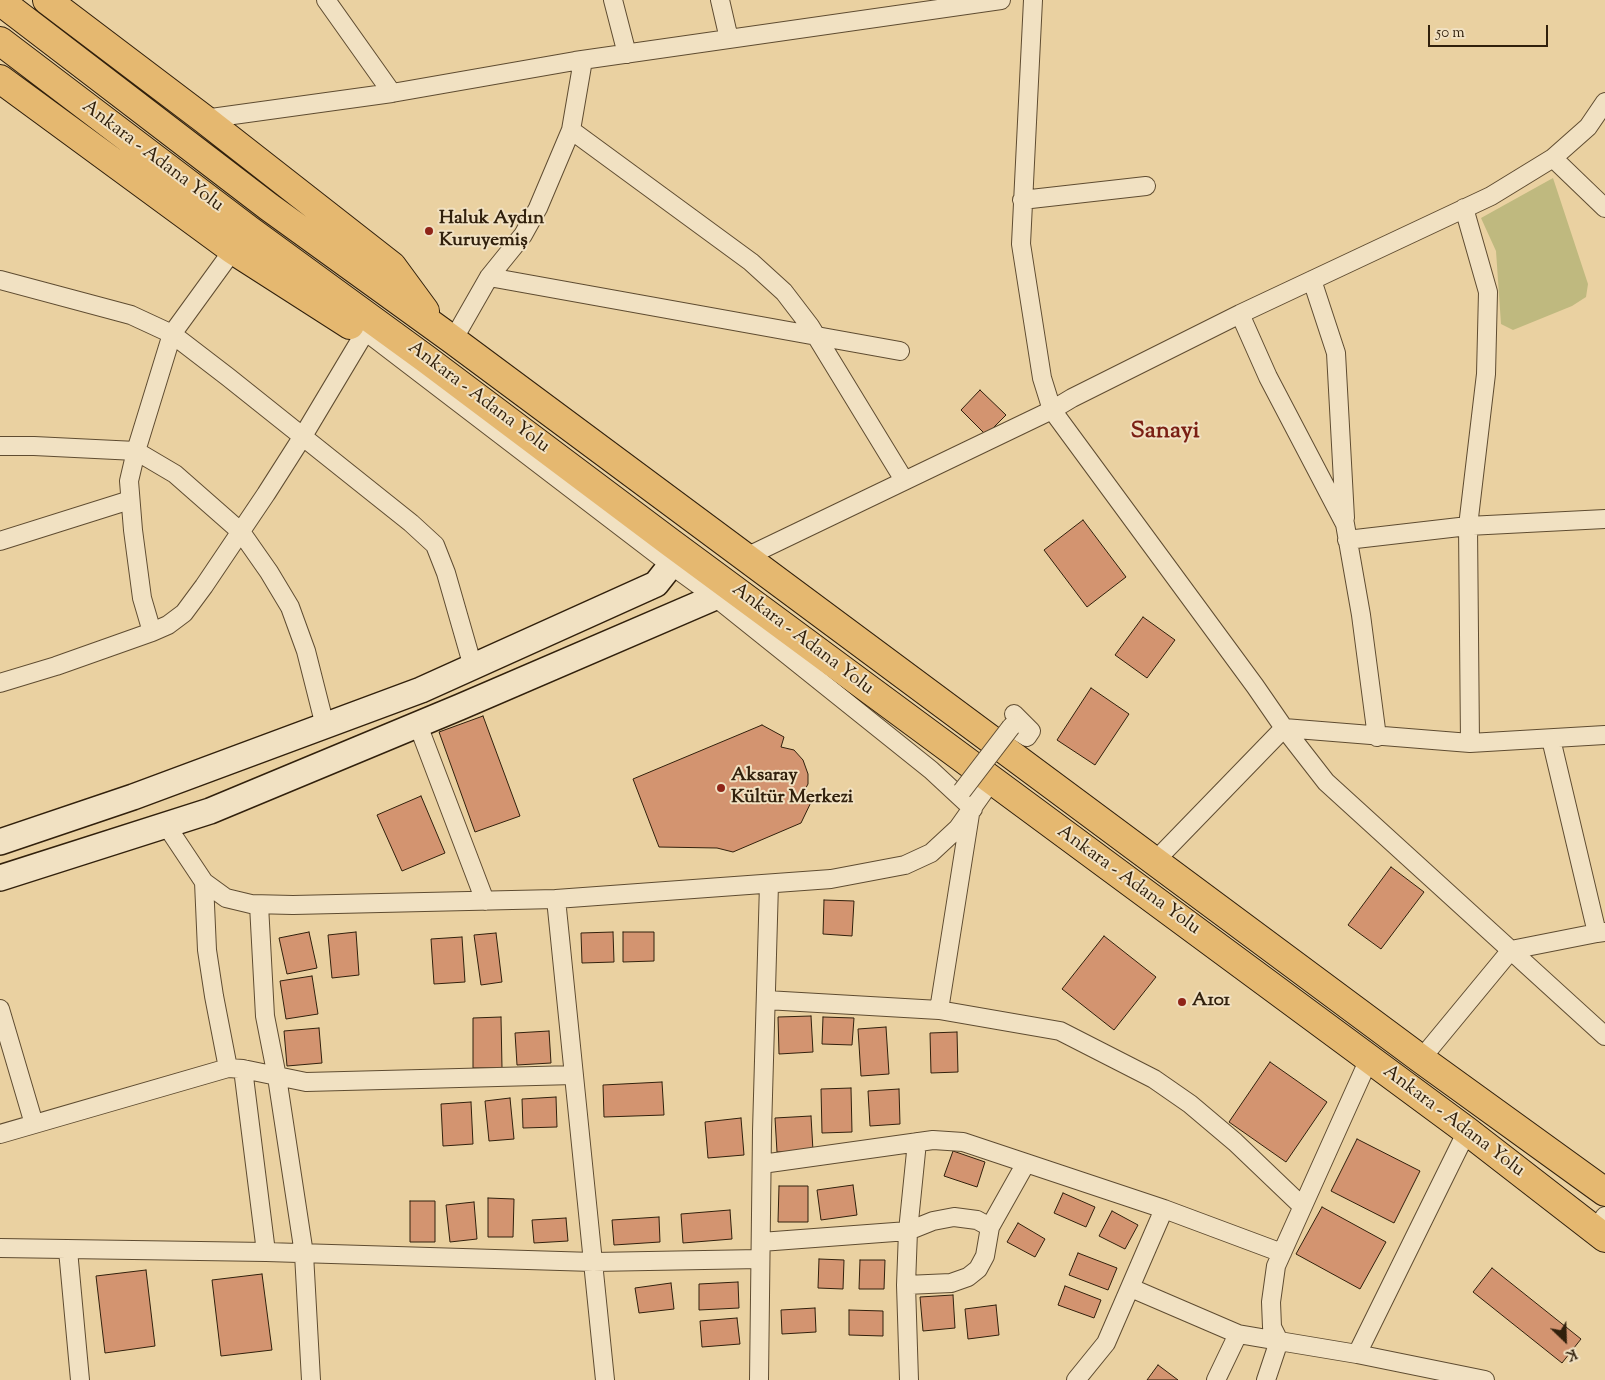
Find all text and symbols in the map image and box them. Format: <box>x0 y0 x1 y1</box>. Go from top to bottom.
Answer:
scale bar <box>1430 15 1550 47</box>
text: 50 m <box>1436 23 1465 44</box>
street label: Ankara - Adana Yolu <box>76 96 228 218</box>
place label: Haluk Aydın Kuruyemiş <box>439 209 544 253</box>
marker: Haluk Aydın Kuruyemiş <box>423 225 435 237</box>
street label: Ankara - Adana Yolu <box>402 337 554 459</box>
district label: Sanayi <box>1130 419 1200 447</box>
street label: Ankara - Adana Yolu <box>726 579 878 701</box>
place label: Aksaray Kültür Merkezi <box>731 766 853 810</box>
marker: Aksaray Kültür Merkezi <box>715 782 727 794</box>
street label: Ankara - Adana Yolu <box>1052 821 1204 941</box>
place label: A101 <box>1192 991 1230 1013</box>
marker: A101 <box>1176 996 1188 1008</box>
street label: Ankara - Adana Yolu <box>1377 1061 1529 1183</box>
north arrow <box>1540 1315 1590 1365</box>
text: K <box>1562 1343 1580 1365</box>

